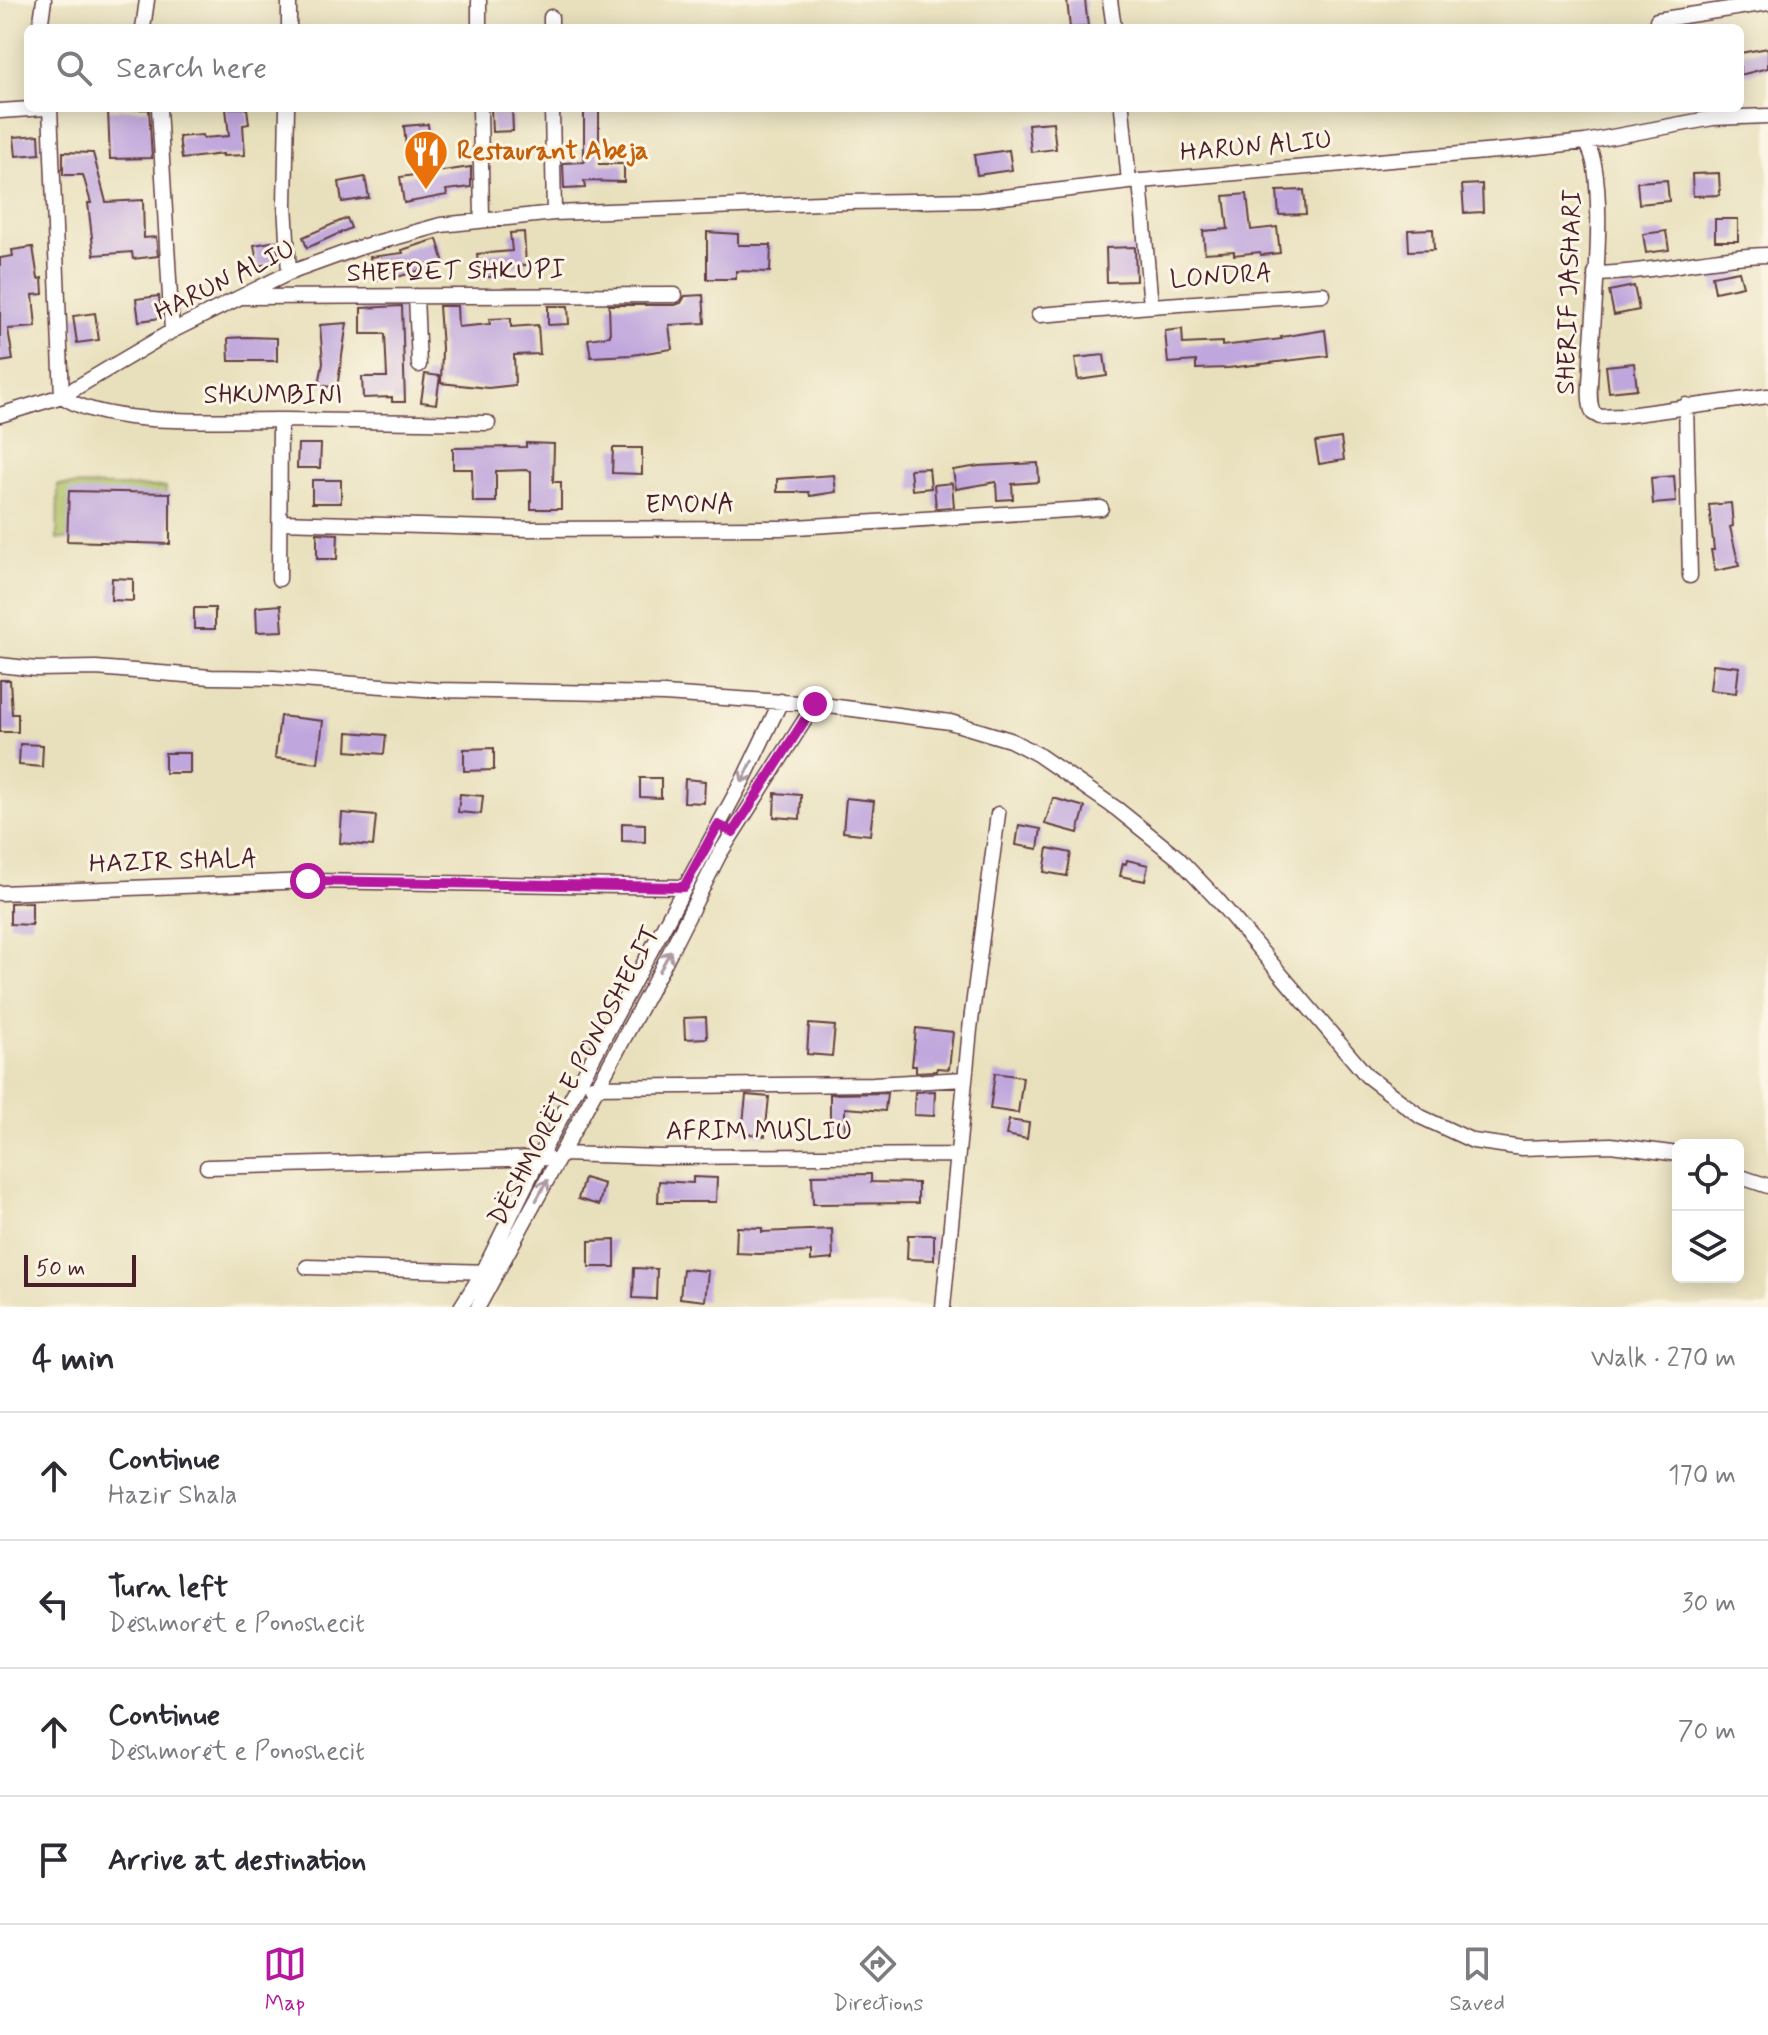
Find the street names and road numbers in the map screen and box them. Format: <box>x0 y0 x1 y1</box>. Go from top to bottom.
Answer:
street label: HARUN ALIU <box>1179 123 1333 171</box>
street label: SHERIF JASHARI <box>1549 189 1591 395</box>
street label: HARUN ALIU <box>149 232 301 330</box>
street label: SHEFQET SHKUPI <box>346 253 566 291</box>
street label: LONDRA <box>1169 256 1273 298</box>
street label: SHKUMBINI <box>203 379 343 413</box>
street label: EMONA <box>645 487 735 523</box>
street label: HAZIR SHALA <box>89 842 257 882</box>
street label: DËSHMORËT E PONOSHECIT <box>481 920 669 1232</box>
street label: AFRIM MUSLIU <box>666 1115 852 1149</box>

